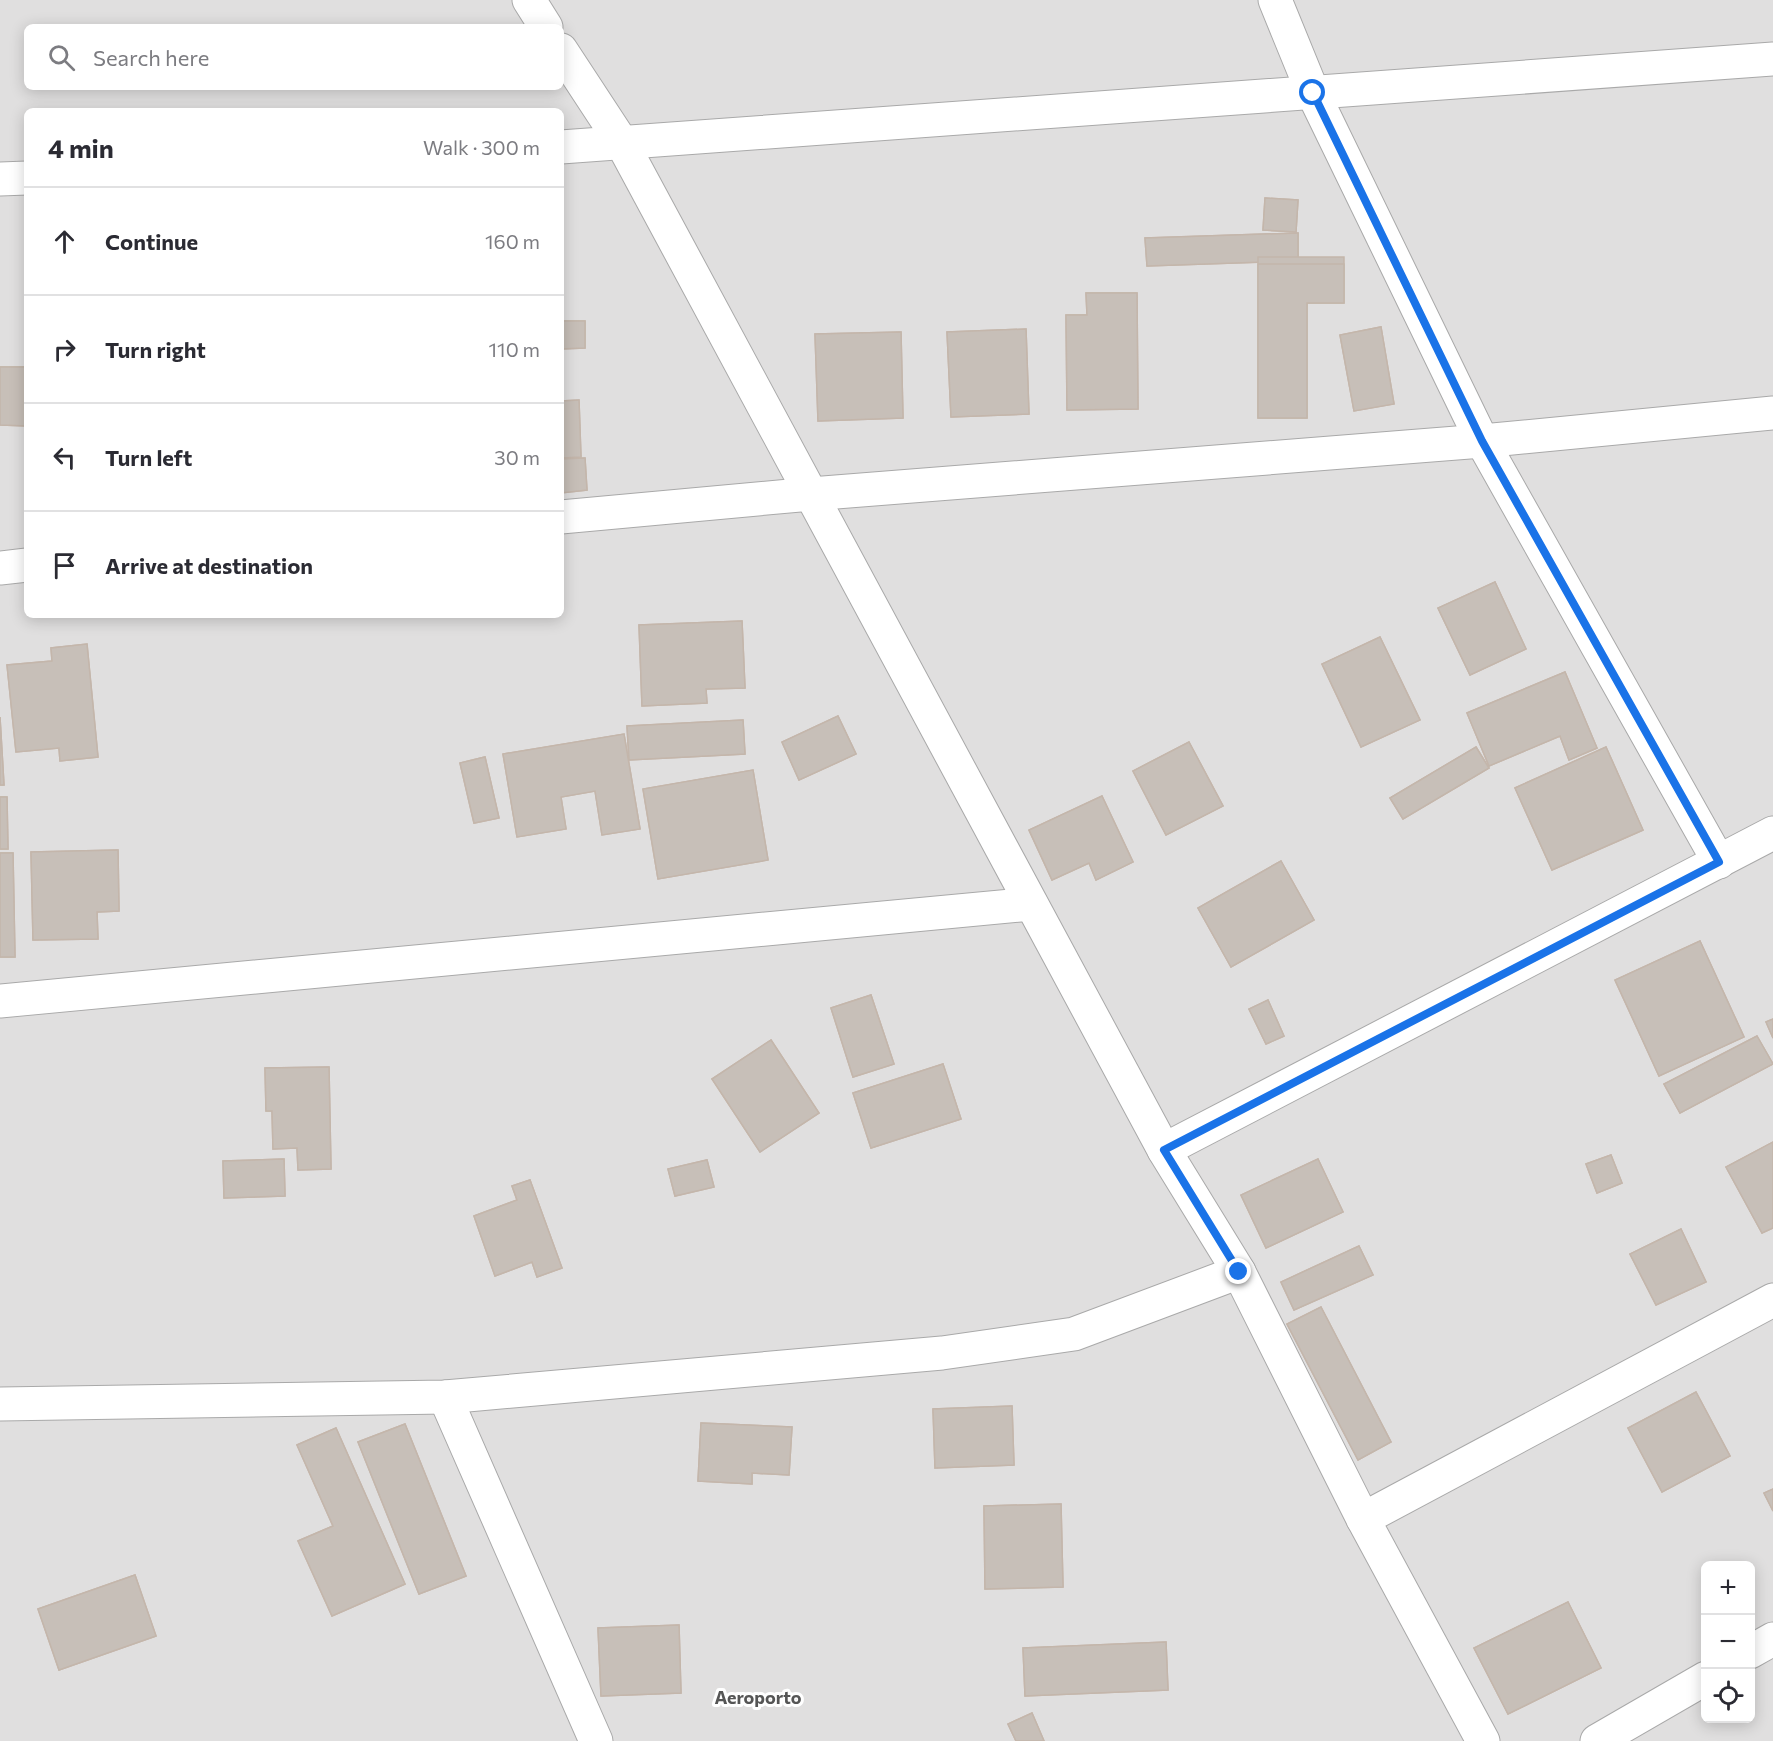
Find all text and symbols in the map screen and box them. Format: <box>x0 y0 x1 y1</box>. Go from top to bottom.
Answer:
search box <box>24 24 564 90</box>
icon: search <box>45 41 78 74</box>
text: Search here <box>93 44 209 71</box>
route start <box>1299 79 1325 105</box>
text: 4 min <box>48 132 114 163</box>
text: Walk · 300 m <box>423 135 540 159</box>
icon: ahead <box>48 225 81 258</box>
text: Continue <box>105 228 198 255</box>
text: 160 m <box>485 229 540 253</box>
icon: right <box>48 333 81 366</box>
text: Turn right <box>105 336 206 363</box>
text: 110 m <box>489 337 540 361</box>
icon: left <box>48 441 81 474</box>
text: Turn left <box>105 444 192 471</box>
text: 30 m <box>494 445 540 469</box>
icon: arrive <box>48 549 81 582</box>
text: Arrive at destination <box>105 552 313 579</box>
route end <box>1225 1258 1251 1284</box>
map controls <box>1701 1561 1755 1723</box>
button: + <box>1701 1561 1755 1615</box>
button: − <box>1701 1615 1755 1669</box>
button: locate <box>1701 1669 1755 1723</box>
district label: Aeroporto <box>715 1686 802 1708</box>

